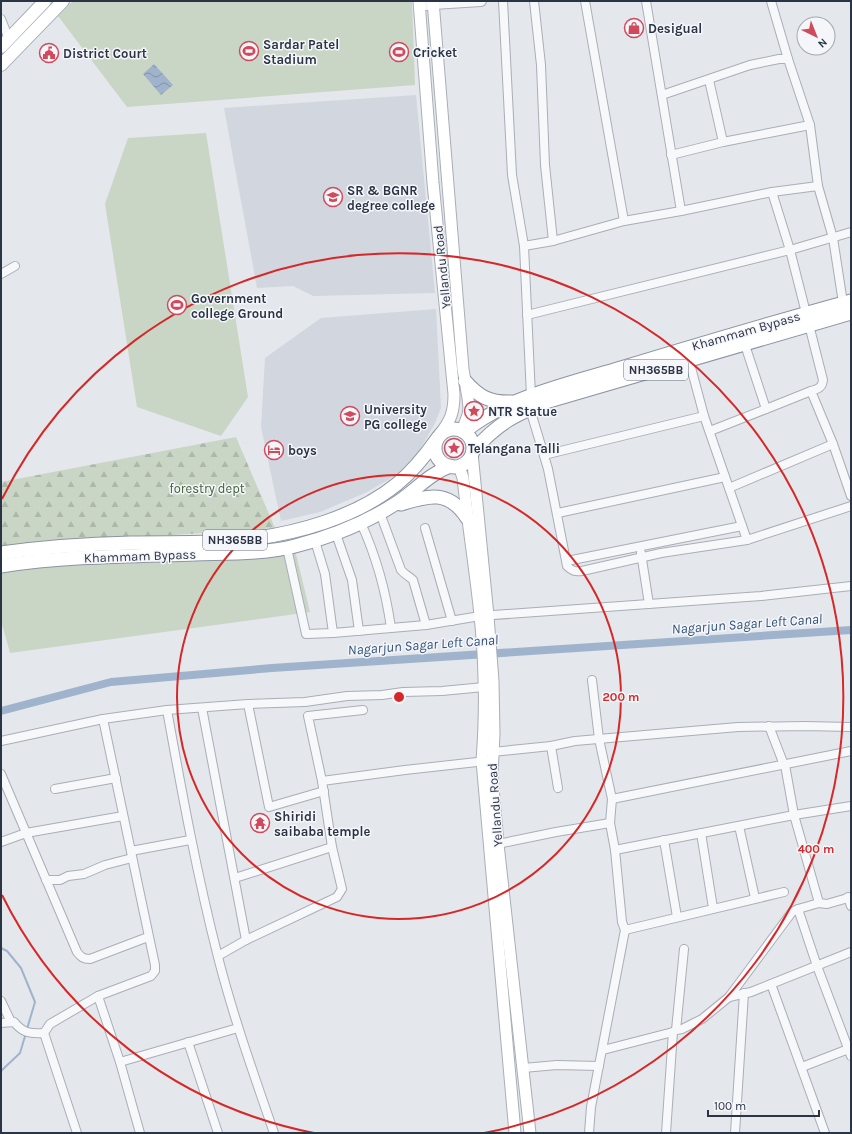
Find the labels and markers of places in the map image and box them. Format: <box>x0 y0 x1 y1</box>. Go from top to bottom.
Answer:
shop icon: Desigual <box>623 17 645 39</box>
place label: Desigual <box>648 21 702 36</box>
place label: Sardar Patel Stadium <box>263 37 339 67</box>
sports icon: Sardar Patel Stadium <box>238 40 260 62</box>
sports icon: Cricket <box>388 41 410 63</box>
public building icon: District Court <box>38 42 60 64</box>
place label: Cricket <box>413 45 457 60</box>
place label: District Court <box>63 46 147 61</box>
place label: SR & BGNR degree college <box>347 183 435 213</box>
school or university icon: SR & BGNR degree college <box>322 186 344 208</box>
place label: Government college Ground <box>191 291 283 321</box>
sports icon: Government college Ground <box>166 294 188 316</box>
place icon: NTR Statue <box>463 400 485 422</box>
place label: University PG college <box>364 402 427 432</box>
place label: NTR Statue <box>488 404 557 419</box>
school or university icon: University PG college <box>339 405 361 427</box>
place icon: Telangana Talli <box>443 437 465 459</box>
hotel icon: boys <box>263 439 285 461</box>
place label: Telangana Talli <box>468 441 560 456</box>
place label: boys <box>288 443 317 458</box>
centre of rings <box>392 690 406 704</box>
place label: Shiridi saibaba temple <box>274 809 370 839</box>
temple icon: Shiridi saibaba temple <box>249 812 271 834</box>

